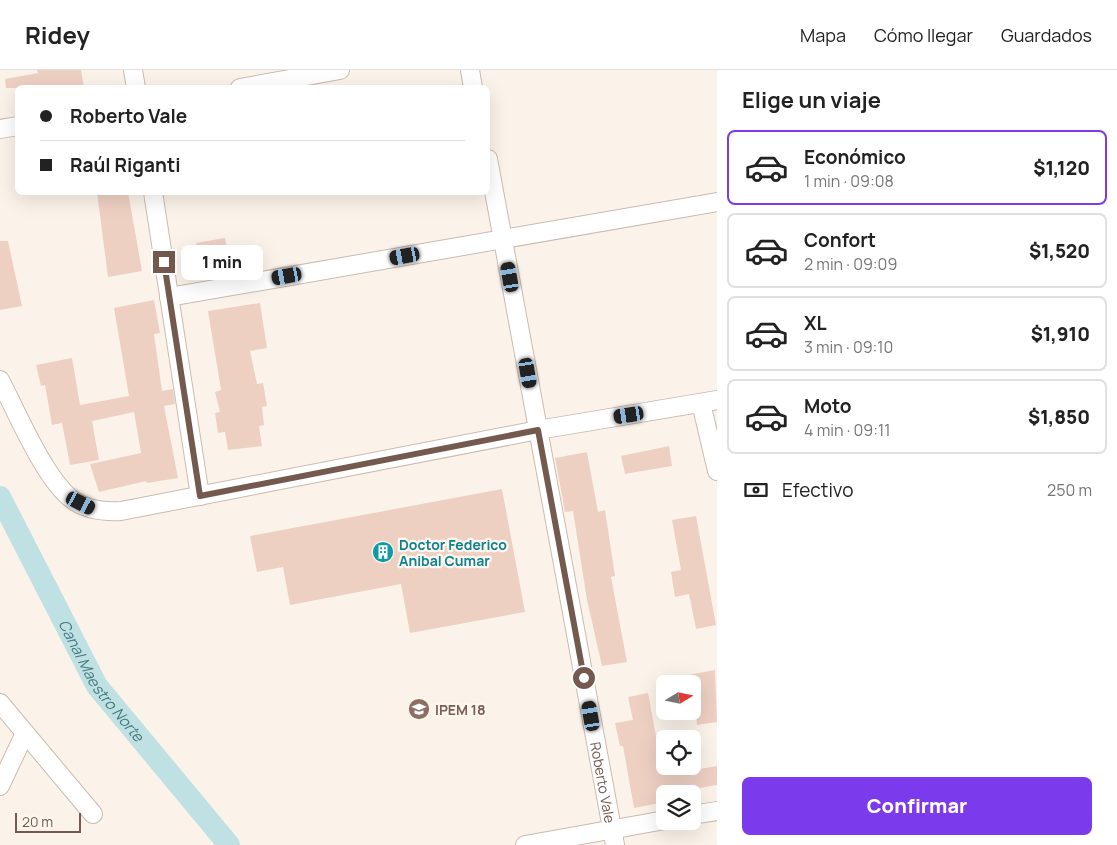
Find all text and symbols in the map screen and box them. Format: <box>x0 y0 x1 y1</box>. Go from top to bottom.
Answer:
text: Ridey <box>25 18 90 51</box>
text: Mapa <box>800 23 846 47</box>
text: Cómo llegar <box>874 23 973 47</box>
text: Guardados <box>1001 23 1092 47</box>
text: Elige un viaje <box>742 85 881 115</box>
text: Roberto Vale <box>70 103 187 129</box>
text: Económico <box>804 144 906 170</box>
icon: car <box>744 145 789 190</box>
text: Raúl Riganti <box>70 152 180 178</box>
text: $1,120 <box>1033 155 1090 181</box>
text: 1 min · 09:08 <box>804 170 894 192</box>
text: Confort <box>804 227 876 253</box>
icon: car <box>744 228 789 273</box>
text: $1,520 <box>1029 238 1090 264</box>
callout: 1 min <box>182 244 264 280</box>
car <box>388 246 421 266</box>
route end <box>153 251 175 273</box>
text: 1 min <box>202 251 242 273</box>
text: 2 min · 09:09 <box>804 253 897 275</box>
car <box>500 261 519 293</box>
car <box>270 266 303 286</box>
text: XL <box>804 310 827 336</box>
icon: car <box>744 311 789 356</box>
text: $1,910 <box>1031 321 1090 347</box>
text: 3 min · 09:10 <box>804 336 893 358</box>
car <box>518 357 537 389</box>
text: Moto <box>804 393 851 419</box>
icon: car <box>744 394 789 439</box>
text: $1,850 <box>1028 404 1090 430</box>
car <box>613 405 644 425</box>
text: 4 min · 09:11 <box>804 419 890 441</box>
icon: cash <box>742 476 770 504</box>
text: Efectivo <box>782 477 853 503</box>
text: 250 m <box>1047 479 1092 501</box>
car <box>64 490 97 516</box>
place label: Doctor Federico Anibal Cumar <box>399 535 507 570</box>
building icon: Doctor Federico Anibal Cumar <box>371 540 395 564</box>
water label: Canal Maestro Norte <box>54 616 150 747</box>
route start <box>573 667 595 689</box>
north arrow <box>656 675 701 720</box>
map controls <box>656 675 701 830</box>
school or university icon: IPEM 18 <box>407 697 431 721</box>
place label: IPEM 18 <box>435 700 486 719</box>
car <box>581 700 600 732</box>
button: locate <box>656 730 701 775</box>
street label: Roberto Vale <box>587 740 620 825</box>
button: Confirmar <box>742 777 1092 835</box>
button: layers <box>656 785 701 830</box>
scale bar <box>15 810 81 833</box>
text: 20 m <box>22 812 53 831</box>

